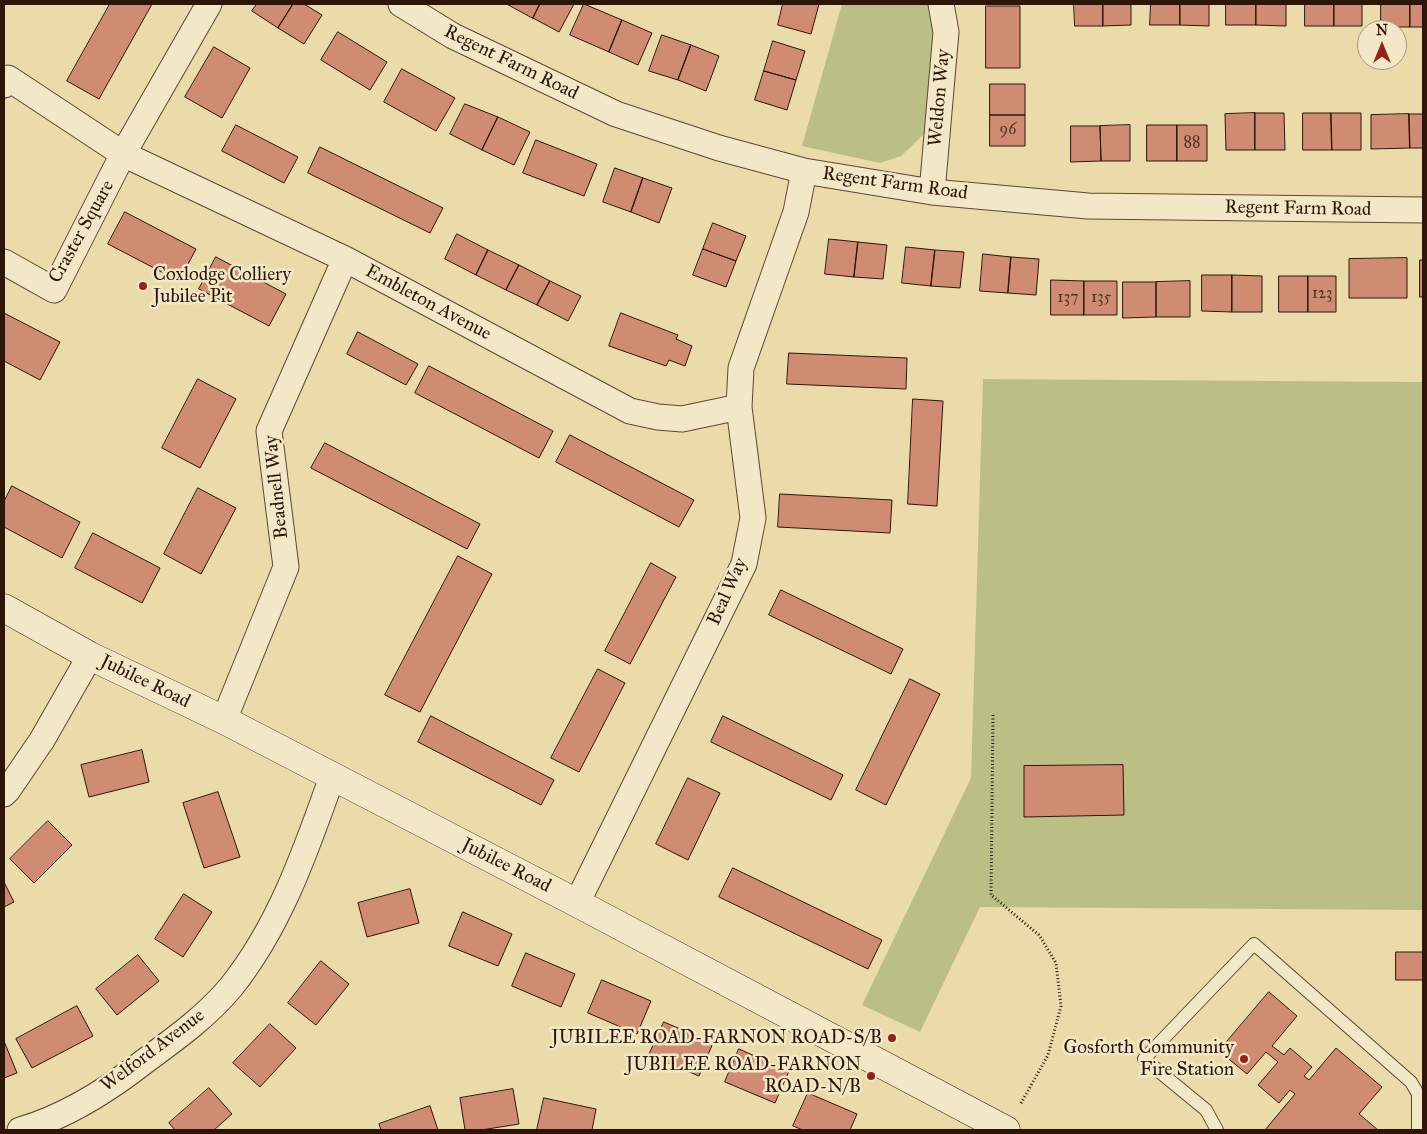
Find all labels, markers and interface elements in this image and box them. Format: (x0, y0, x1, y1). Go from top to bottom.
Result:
north arrow (1357, 20, 1407, 70)
street label: Regent Farm Road (440, 21, 582, 105)
text: N (1376, 22, 1388, 39)
street label: Weldon Way (924, 48, 956, 148)
house number: 96 (1000, 120, 1016, 140)
house number: 88 (1183, 133, 1201, 153)
street label: Regent Farm Road (821, 163, 969, 205)
street label: Craster Square (44, 177, 120, 287)
street label: Regent Farm Road (1225, 196, 1371, 222)
street label: Embleton Avenue (361, 260, 495, 346)
place label: Coxlodge Colliery Jubilee Pit (153, 264, 291, 308)
marker: Coxlodge Colliery Jubilee Pit (137, 280, 149, 292)
house number: 123 (1312, 284, 1332, 304)
house number: 137 (1057, 288, 1079, 308)
house number: 135 (1091, 288, 1111, 308)
street label: Beadnell Way (260, 434, 294, 540)
street label: Beal Way (703, 555, 753, 629)
street label: Jubilee Road (96, 650, 194, 714)
street label: Jubilee Road (457, 834, 555, 898)
street label: Welford Avenue (97, 1005, 209, 1097)
place label: JUBILEE ROAD-FARNON ROAD-S/B (551, 1027, 882, 1049)
marker: JUBILEE ROAD-FARNON ROAD-S/B (886, 1032, 898, 1044)
place label: Gosforth Community Fire Station (1063, 1037, 1234, 1081)
marker: Gosforth Community Fire Station (1238, 1053, 1250, 1065)
place label: JUBILEE ROAD-FARNON ROAD-N/B (626, 1054, 861, 1098)
marker: JUBILEE ROAD-FARNON ROAD-N/B (865, 1070, 877, 1082)

